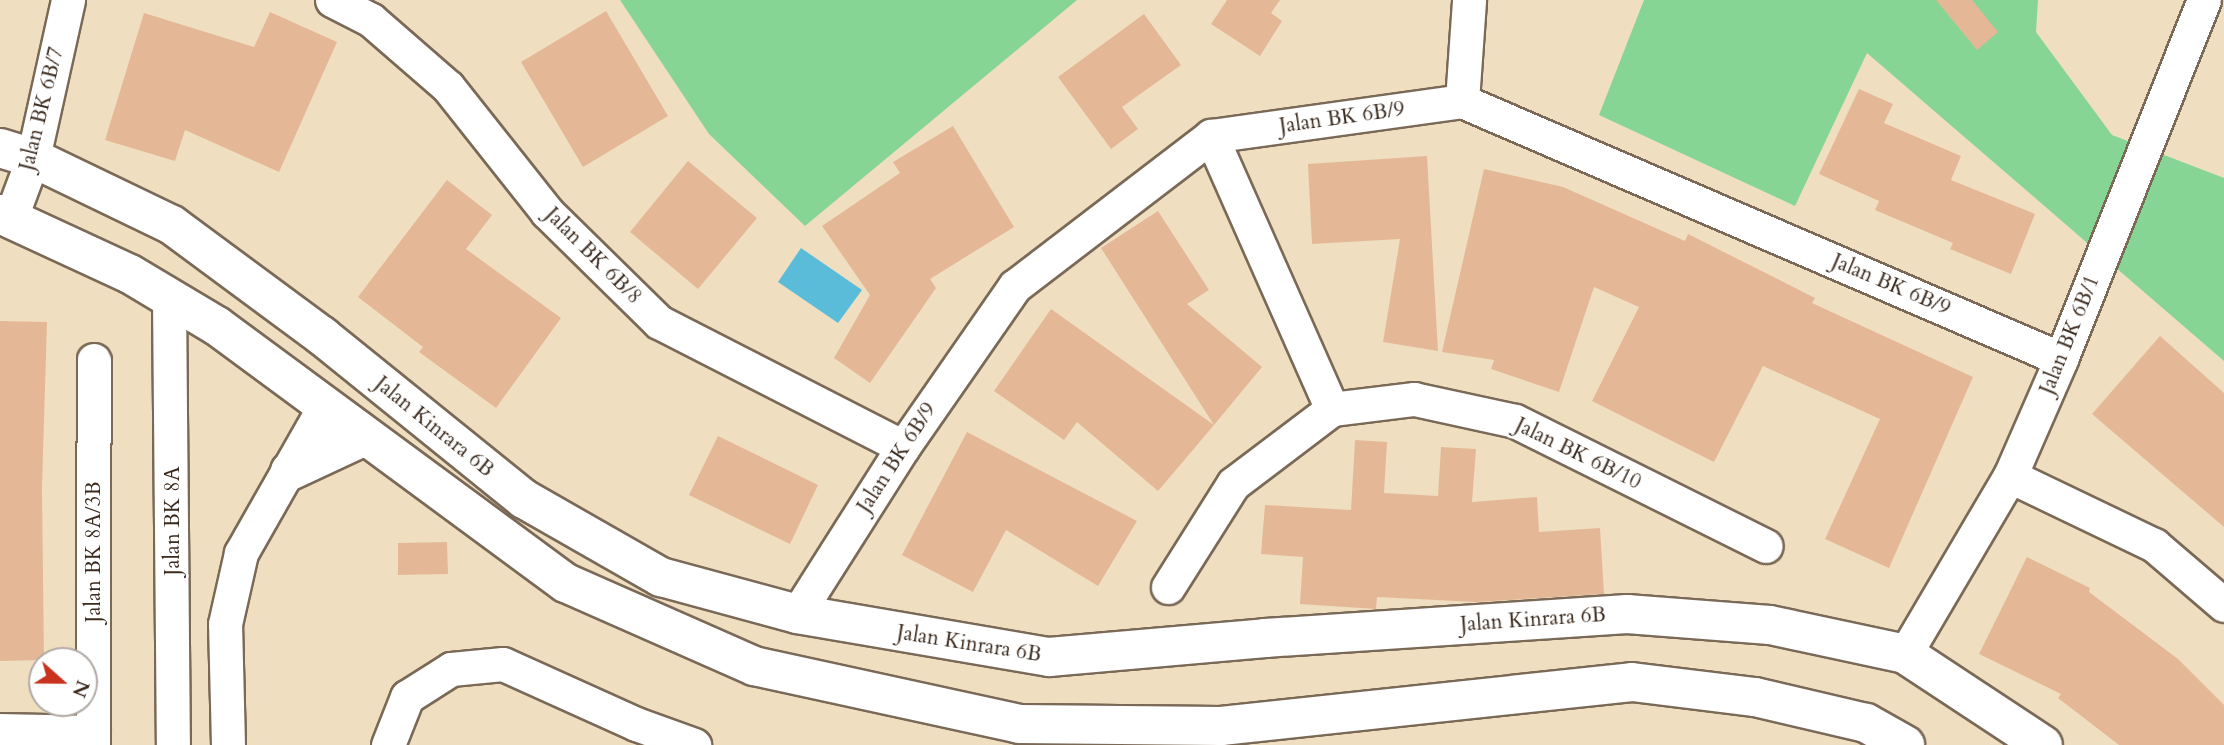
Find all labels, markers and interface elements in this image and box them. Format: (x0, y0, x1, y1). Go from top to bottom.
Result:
street label: Jalan BK 6B/7 (14, 45, 70, 173)
street label: Jalan BK 6B/9 (1278, 97, 1406, 139)
street label: Jalan BK 6B/8 (539, 202, 647, 310)
street label: Jalan BK 6B/9 (1828, 249, 1954, 321)
street label: Jalan BK 6B/1 (2035, 272, 2105, 398)
street label: Jalan Kinrara 6B (369, 371, 499, 483)
street label: Jalan BK 6B/9 (852, 398, 942, 518)
street label: Jalan BK 6B/10 (1511, 413, 1645, 495)
street label: Jalan BK 8A (160, 466, 186, 576)
street label: Jalan BK 8A/3B (81, 481, 107, 623)
street label: Jalan Kinrara 6B (1459, 602, 1607, 638)
street label: Jalan Kinrara 6B (895, 620, 1043, 668)
north arrow (28, 647, 98, 717)
text: N (66, 676, 96, 701)

